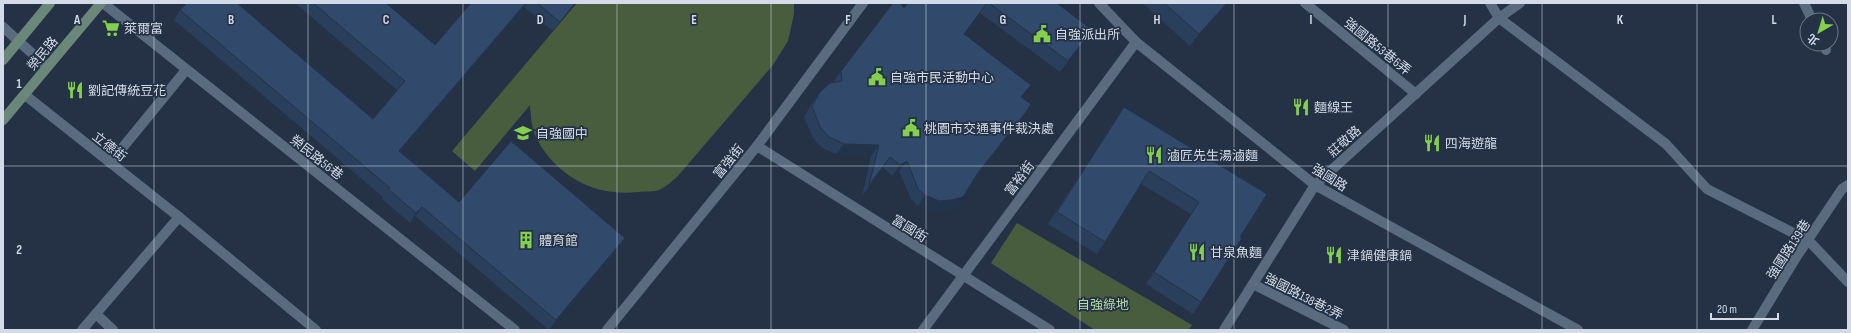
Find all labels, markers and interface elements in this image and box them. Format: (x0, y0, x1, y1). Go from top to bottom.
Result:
text: A (73, 12, 81, 28)
text: B (228, 12, 234, 28)
text: C (383, 12, 390, 28)
text: D (537, 12, 544, 28)
text: E (691, 12, 697, 28)
text: F (845, 12, 851, 28)
text: G (1000, 12, 1007, 28)
text: H (1154, 12, 1161, 28)
text: I (1310, 12, 1313, 28)
text: J (1463, 12, 1467, 28)
text: K (1617, 12, 1624, 28)
text: L (1771, 12, 1777, 28)
north arrow (1799, 12, 1839, 52)
street label: 強國路53巷6弄 (1341, 15, 1414, 79)
supermarket icon: 萊爾富 (101, 18, 121, 38)
place label: 萊爾富 (124, 21, 163, 37)
public building icon: 自強派出所 (1032, 24, 1052, 44)
place label: 自強派出所 (1055, 27, 1120, 43)
text: 北 (1805, 31, 1821, 48)
street label: 榮民路 (24, 34, 61, 74)
public building icon: 自強市民活動中心 (867, 67, 887, 87)
place label: 自強市民活動中心 (890, 70, 994, 86)
text: 1 (16, 76, 22, 92)
restaurant icon: 劉記傳統豆花 (65, 80, 85, 100)
place label: 劉記傳統豆花 (88, 83, 166, 99)
restaurant icon: 麵線王 (1291, 97, 1311, 117)
place label: 麵線王 (1314, 100, 1353, 116)
public building icon: 桃園市交通事件裁決處 (901, 118, 921, 138)
place label: 桃園市交通事件裁決處 (924, 121, 1054, 137)
school or university icon: 自強國中 (513, 123, 533, 143)
street label: 莊敬路 (1325, 123, 1365, 161)
place label: 自強國中 (536, 126, 588, 142)
street label: 立德街 (89, 128, 130, 165)
street label: 榮民路56巷 (287, 132, 346, 183)
restaurant icon: 四海遊龍 (1422, 133, 1442, 153)
place label: 四海遊龍 (1445, 136, 1497, 152)
street label: 富強街 (710, 141, 747, 182)
restaurant icon: 滷匠先生湯滷麵 (1144, 145, 1164, 165)
place label: 滷匠先生湯滷麵 (1167, 148, 1258, 164)
street label: 富裕街 (1002, 158, 1038, 199)
street label: 強國路 (1309, 161, 1350, 195)
street label: 富國街 (889, 212, 930, 246)
street label: 強國路139巷 (1764, 217, 1814, 282)
building icon: 體育館 (516, 230, 536, 250)
place label: 體育館 (539, 233, 578, 249)
text: 2 (16, 242, 22, 258)
restaurant icon: 甘泉魚麵 (1187, 242, 1207, 262)
place label: 甘泉魚麵 (1210, 245, 1262, 261)
restaurant icon: 津鍋健康鍋 (1324, 245, 1344, 265)
place label: 津鍋健康鍋 (1347, 248, 1412, 264)
street label: 強國路138巷2弄 (1262, 270, 1346, 324)
scale bar (1711, 295, 1778, 321)
park label: 自強綠地 (1077, 297, 1129, 313)
text: 20 m (1717, 302, 1737, 317)

